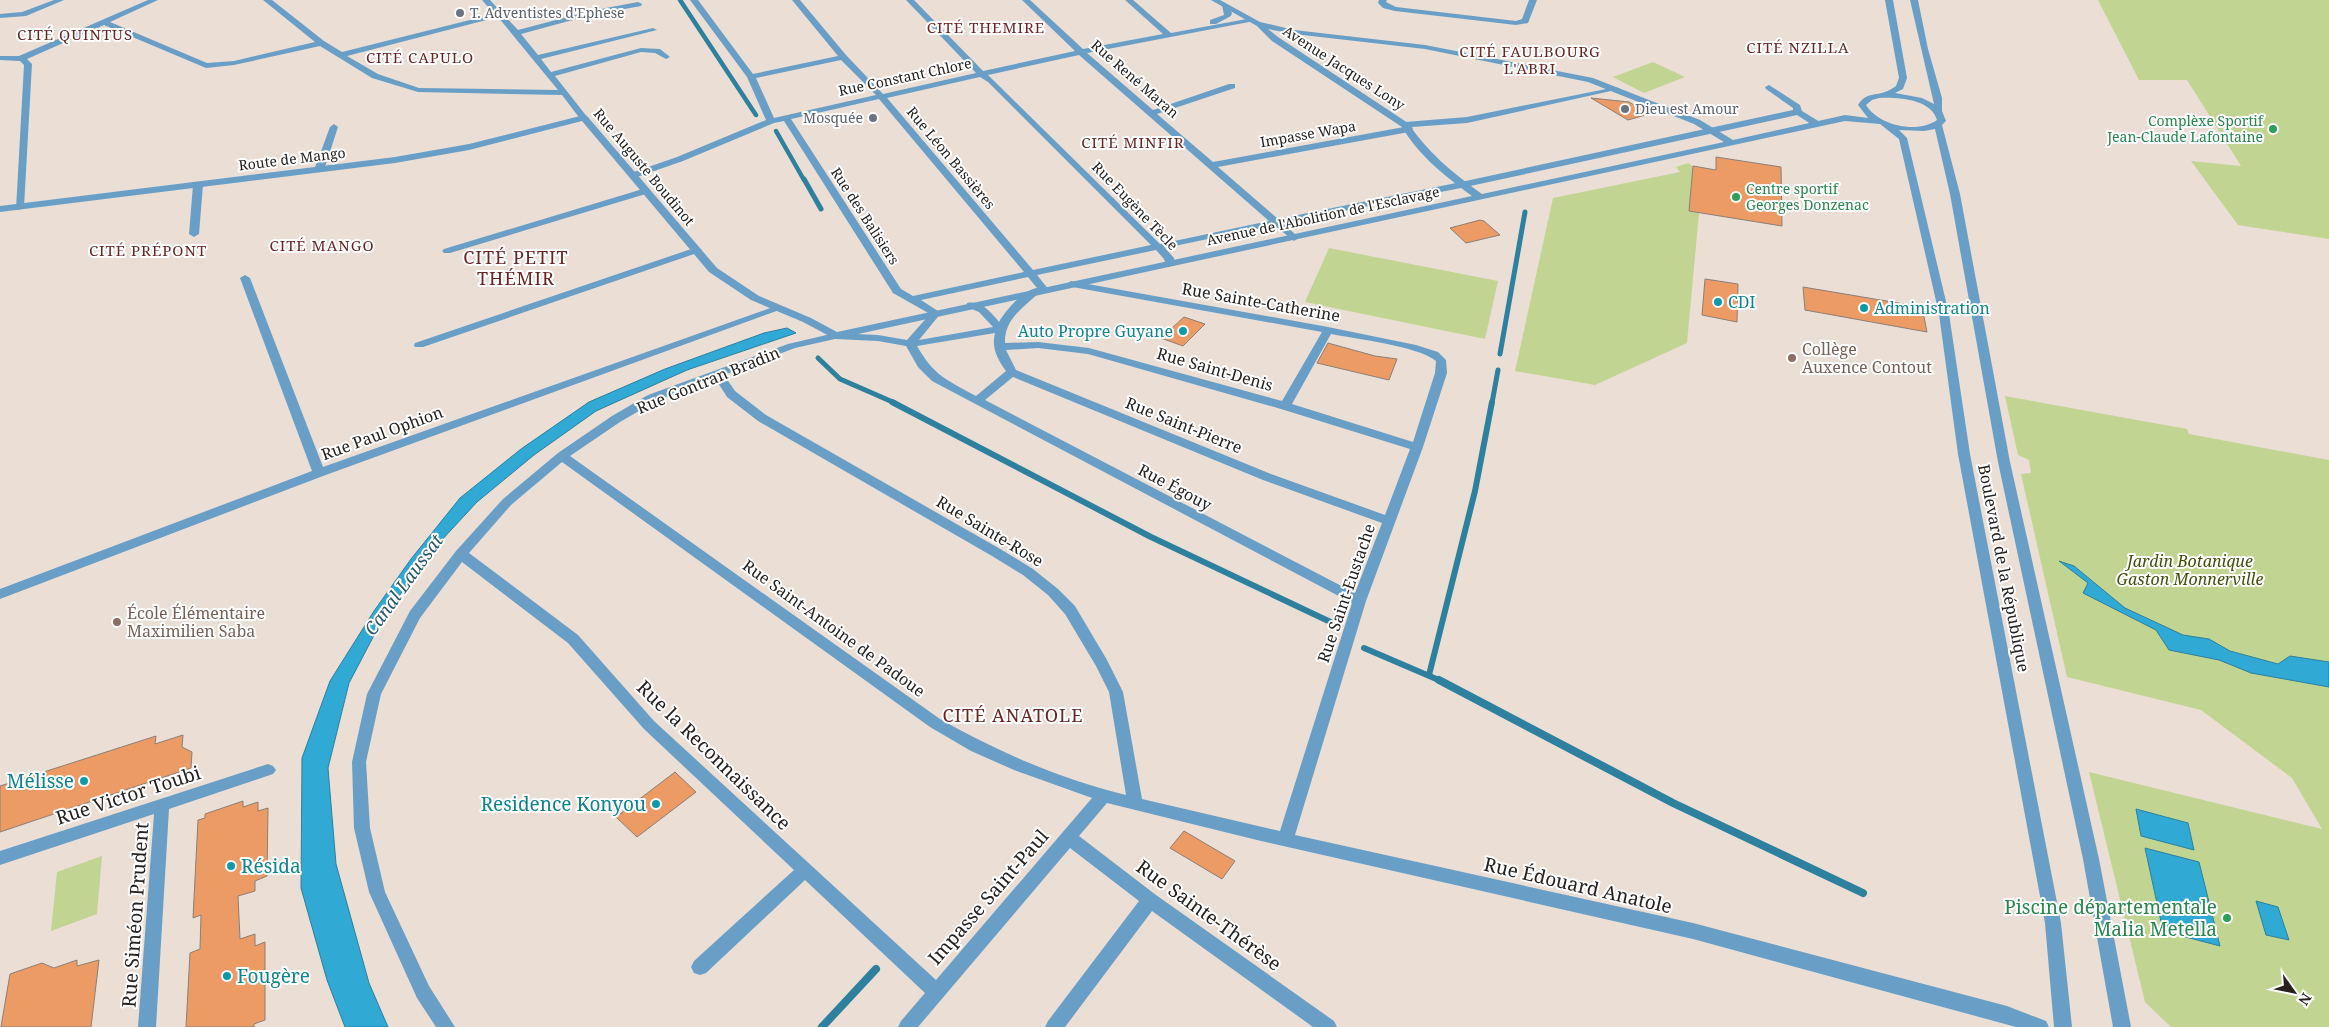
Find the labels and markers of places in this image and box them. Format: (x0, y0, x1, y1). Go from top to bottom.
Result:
place label: T. Adventistes d'Ephese (470, 3, 625, 22)
marker: T. Adventistes d'Ephese (454, 7, 466, 19)
place label: Dieu est Amour (1635, 99, 1739, 118)
marker: Dieu est Amour (1619, 103, 1631, 115)
place label: Mosquée (803, 108, 863, 127)
place label: Complèxe Sportif Jean-Claude Lafontaine (2106, 111, 2265, 146)
marker: Mosquée (867, 112, 879, 124)
marker: Complèxe Sportif Jean-Claude Lafontaine (2267, 123, 2279, 135)
place label: Centre sportif Georges Donzenac (1746, 179, 1869, 214)
marker: Centre sportif Georges Donzenac (1730, 191, 1742, 203)
place label: CDI (1728, 291, 1755, 313)
marker: CDI (1712, 296, 1724, 308)
place label: Administration (1874, 297, 1990, 319)
marker: Administration (1858, 302, 1870, 314)
place label: Auto Propre Guyane (1018, 320, 1173, 342)
marker: Auto Propre Guyane (1177, 325, 1189, 337)
place label: Collège Auxence Contout (1802, 338, 1932, 378)
marker: Collège Auxence Contout (1786, 352, 1798, 364)
place label: École Élémentaire Maximilien Saba (127, 602, 265, 642)
marker: École Élémentaire Maximilien Saba (111, 616, 123, 628)
place label: Mélisse (7, 768, 74, 794)
marker: Mélisse (78, 775, 90, 787)
place label: Residence Konyou (481, 791, 646, 817)
marker: Residence Konyou (650, 798, 662, 810)
place label: Résida (241, 853, 301, 879)
marker: Résida (225, 860, 237, 872)
place label: Piscine départementale Malia Metella (2004, 894, 2217, 942)
marker: Piscine départementale Malia Metella (2221, 912, 2233, 924)
place label: Fougère (237, 963, 310, 989)
marker: Fougère (221, 970, 233, 982)

